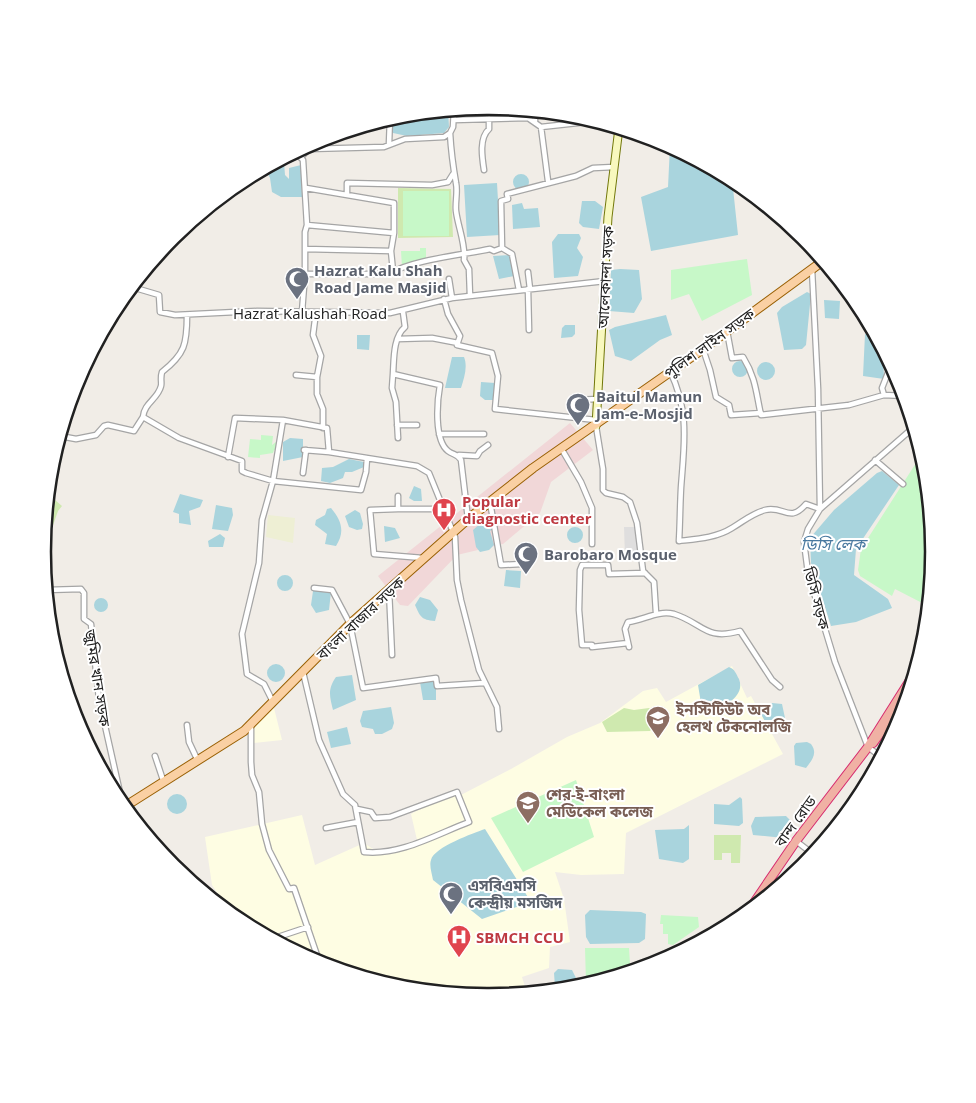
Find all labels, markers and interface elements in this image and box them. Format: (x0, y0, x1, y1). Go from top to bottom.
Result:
street label: আলেকান্দা সড়ক (592, 224, 618, 330)
place label: Hazrat Kalu Shah Road Jame Masjid (314, 260, 446, 297)
mosque icon: Hazrat Kalu Shah Road Jame Masjid (284, 266, 310, 300)
street label: Hazrat Kalushah Road (233, 303, 387, 323)
street label: পুলিশ লাইন সড়ক (659, 303, 759, 383)
place label: Baitul Mamun Jam-e-Mosjid (594, 386, 702, 423)
mosque icon: Baitul Mamun Jam-e-Mosjid (565, 392, 591, 426)
place label: Popular diagnostic center (462, 491, 592, 528)
hospital icon: Popular diagnostic center (431, 497, 457, 531)
water label: ডিসি লেক (801, 533, 868, 555)
mosque icon: Barobaro Mosque (513, 541, 539, 575)
place label: Barobaro Mosque (544, 544, 677, 564)
street label: ডিসি সড়ক (799, 564, 835, 632)
street label: বাংলা বাজার সড়ক (311, 571, 409, 665)
street label: জুমির খান সড়ক (80, 627, 116, 729)
place label: ইনস্টিটিউট অব হেলথ টেকনোলজি (675, 699, 792, 736)
school or university icon: ইনস্টিটিউট অব হেলথ টেকনোলজি (645, 705, 671, 739)
place label: শের-ই-বাংলা মেডিকেল কলেজ (546, 784, 653, 821)
school or university icon: শের-ই-বাংলা মেডিকেল কলেজ (515, 790, 541, 824)
street label: বান্দ রোড (769, 791, 821, 851)
place label: এসবিএমসি কেন্দ্রীয় মসজিদ (468, 875, 563, 912)
mosque icon: এসবিএমসি কেন্দ্রীয় মসজিদ (438, 881, 464, 915)
hospital icon: SBMCH CCU (446, 924, 472, 958)
place label: SBMCH CCU (476, 927, 564, 947)

